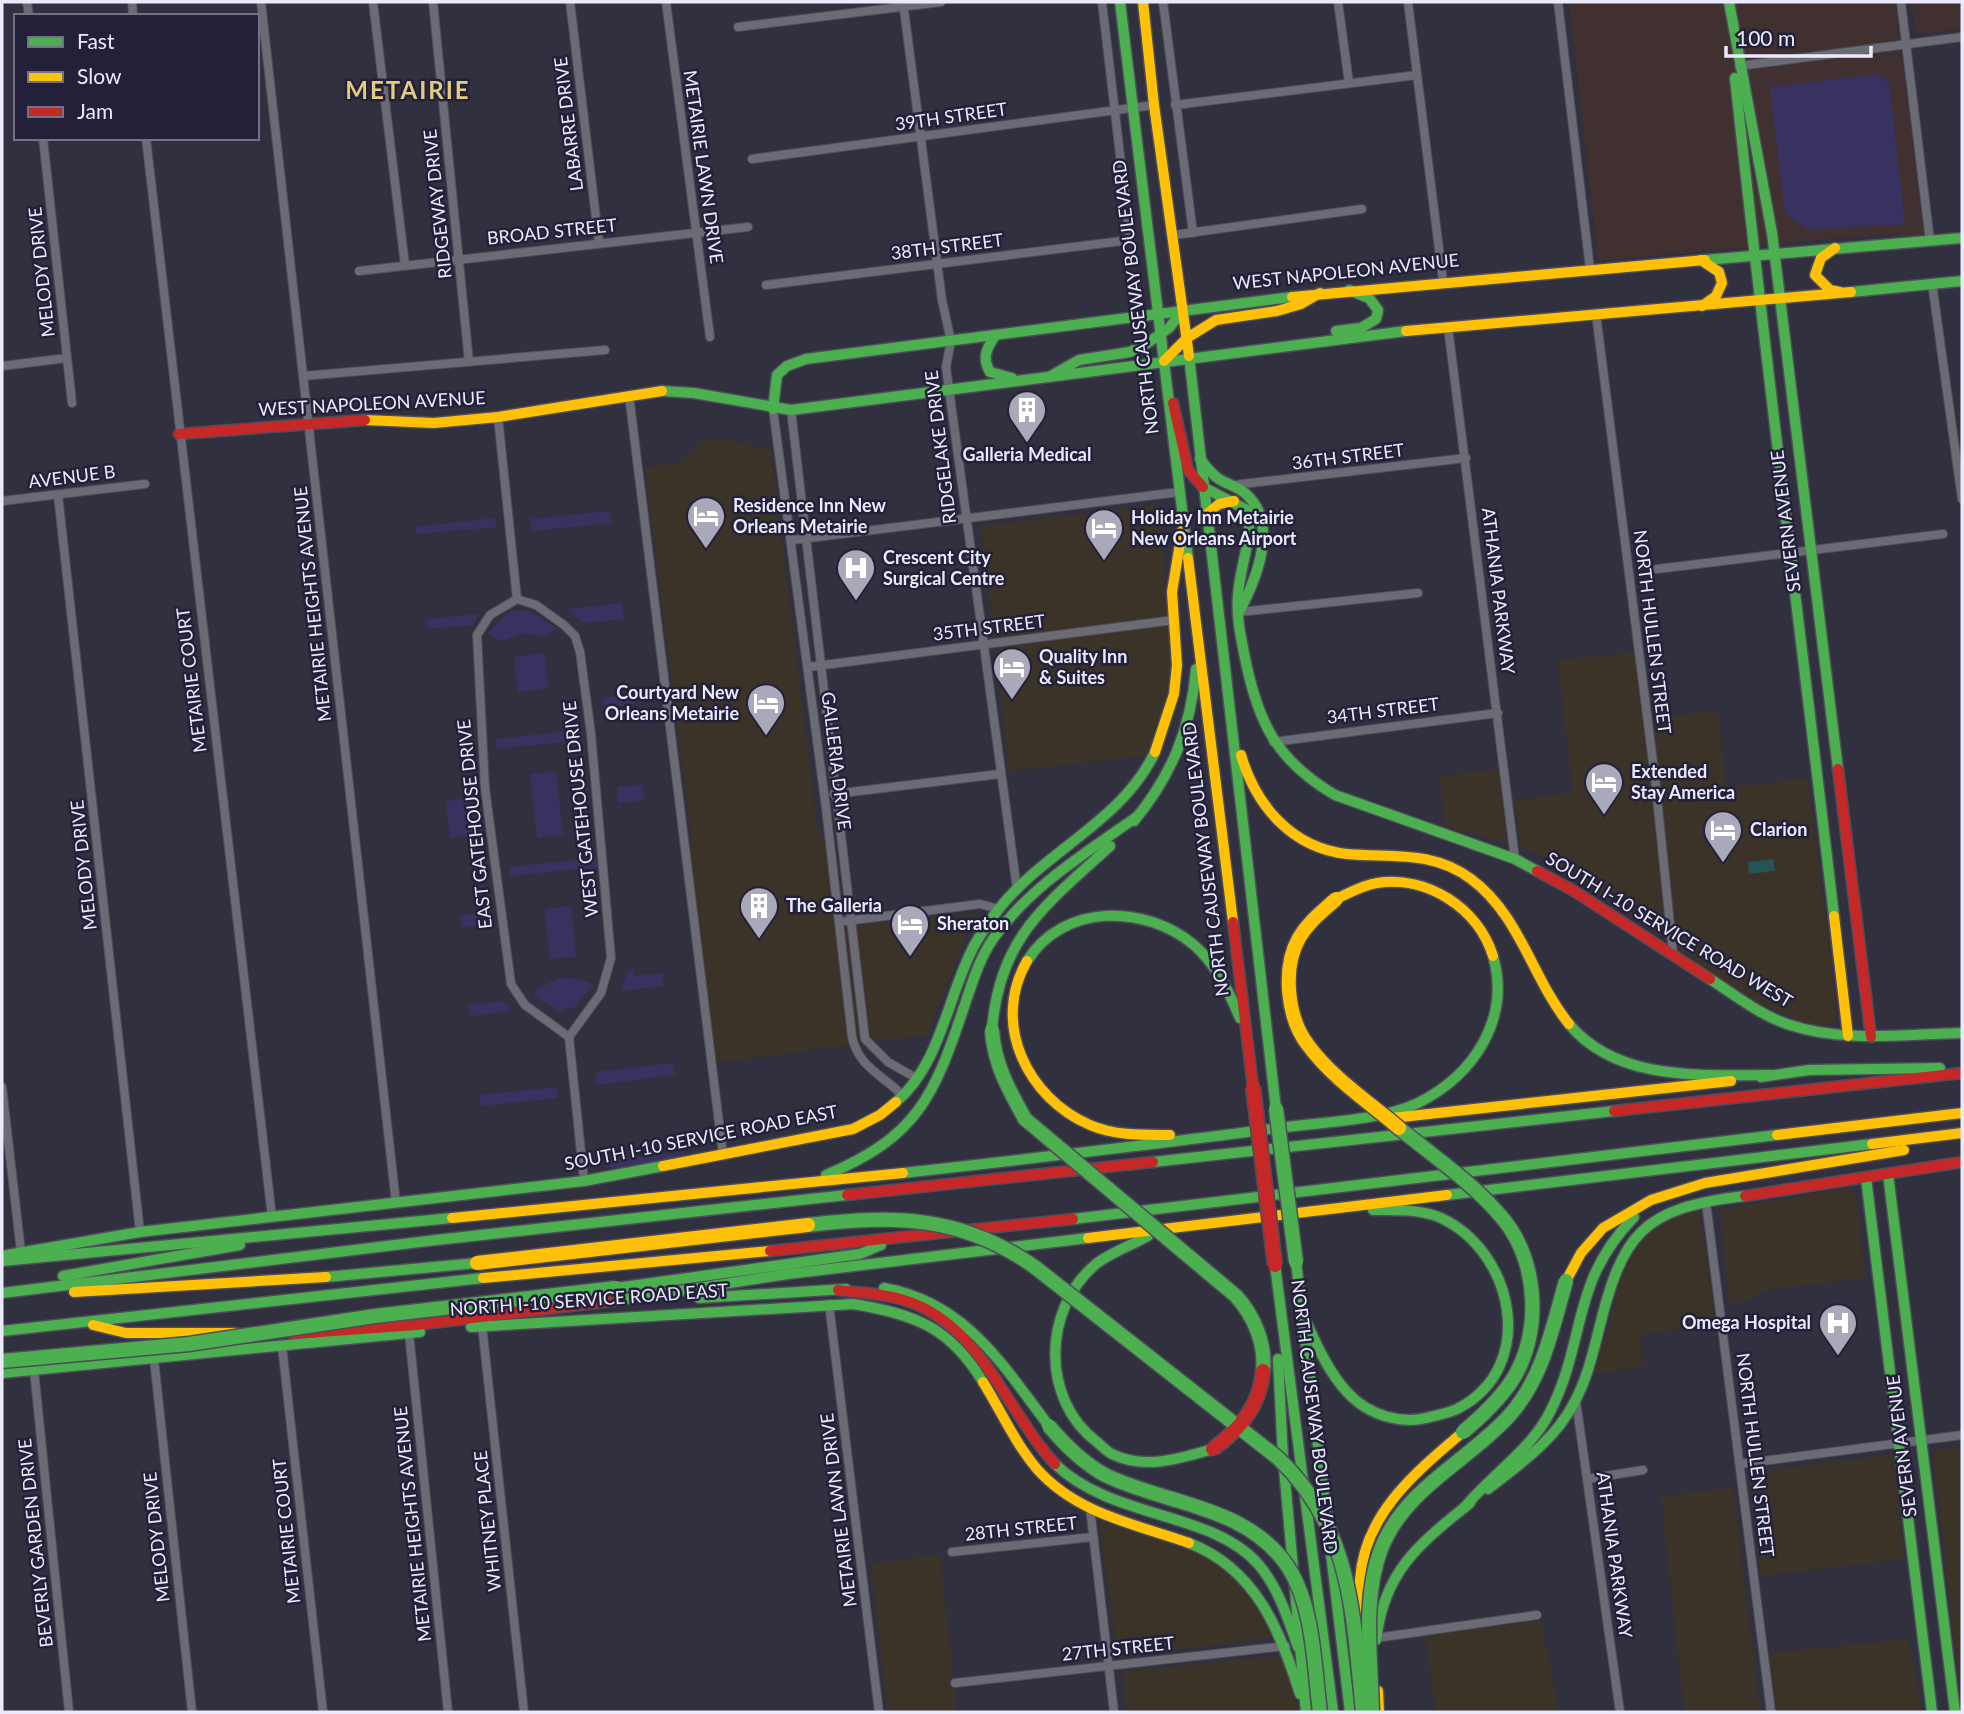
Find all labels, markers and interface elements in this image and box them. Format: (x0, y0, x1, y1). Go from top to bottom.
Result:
legend (14, 14, 259, 140)
scale bar (1726, 14, 1871, 58)
text: 100 m (1736, 25, 1795, 50)
text: Fast (77, 28, 115, 53)
street label: LABARRE DRIVE (549, 56, 587, 193)
text: Slow (77, 63, 122, 88)
street label: METAIRIE LAWN DRIVE (680, 69, 728, 265)
district label: METAIRIE (345, 75, 471, 104)
street label: 39TH STREET (893, 97, 1009, 135)
text: Jam (77, 98, 113, 123)
street label: RIDGEWAY DRIVE (418, 128, 456, 280)
street label: NORTH CAUSEWAY BOULEVARD (1107, 159, 1163, 436)
street label: MELODY DRIVE (23, 206, 59, 338)
street label: BROAD STREET (486, 213, 618, 249)
street label: 38TH STREET (889, 228, 1005, 264)
street label: WEST NAPOLEON AVENUE (1232, 248, 1460, 294)
street label: RIDGELAKE DRIVE (920, 369, 960, 525)
street label: WEST NAPOLEON AVENUE (258, 386, 486, 420)
building icon: Galleria Medical (1006, 389, 1048, 444)
street label: 36TH STREET (1290, 438, 1406, 474)
place label: Galleria Medical (963, 443, 1091, 465)
street label: SEVERN AVENUE (1765, 449, 1805, 593)
street label: AVENUE B (27, 460, 117, 492)
street label: METAIRIE HEIGHTS AVENUE (289, 485, 335, 723)
place label: Residence Inn New Orleans Metairie (733, 494, 887, 537)
hotel icon: Residence Inn New Orleans Metairie (685, 495, 727, 550)
place label: Holiday Inn Metairie New Orleans Airport (1131, 506, 1297, 549)
street label: ATHANIA PARKWAY (1478, 506, 1520, 676)
hotel icon: Holiday Inn Metairie New Orleans Airport (1083, 507, 1125, 562)
street label: NORTH HULLEN STREET (1630, 529, 1676, 735)
place label: Crescent City Surgical Centre (883, 546, 1005, 589)
hospital icon: Crescent City Surgical Centre (835, 547, 877, 602)
street label: METAIRIE COURT (171, 606, 211, 754)
street label: 35TH STREET (931, 609, 1047, 645)
place label: Quality Inn & Suites (1039, 645, 1127, 688)
hotel icon: Quality Inn & Suites (991, 646, 1033, 701)
place label: Courtyard New Orleans Metairie (605, 681, 740, 724)
hotel icon: Courtyard New Orleans Metairie (745, 682, 787, 737)
street label: GALLERIA DRIVE (818, 690, 856, 831)
street label: 34TH STREET (1325, 692, 1441, 728)
street label: WEST GATEHOUSE DRIVE (558, 700, 602, 918)
street label: EAST GATEHOUSE DRIVE (452, 718, 496, 930)
street label: NORTH CAUSEWAY BOULEVARD (1177, 721, 1233, 998)
place label: Extended Stay America (1631, 760, 1735, 803)
hotel icon: Extended Stay America (1583, 761, 1625, 816)
street label: MELODY DRIVE (65, 799, 101, 931)
hotel icon: Clarion (1702, 809, 1744, 864)
place label: Clarion (1750, 818, 1807, 840)
street label: SOUTH I-10 SERVICE ROAD WEST (1542, 847, 1797, 1012)
building icon: The Galleria (738, 885, 780, 940)
place label: The Galleria (786, 894, 882, 916)
hotel icon: Sheraton (889, 903, 931, 958)
place label: Sheraton (937, 912, 1009, 934)
street label: SOUTH I-10 SERVICE ROAD EAST (562, 1100, 840, 1174)
street label: NORTH I-10 SERVICE ROAD EAST (449, 1278, 729, 1320)
street label: NORTH CAUSEWAY BOULEVARD (1287, 1278, 1343, 1555)
hospital icon: Omega Hospital (1817, 1302, 1859, 1357)
place label: Omega Hospital (1682, 1311, 1811, 1333)
street label: NORTH HULLEN STREET (1733, 1352, 1779, 1558)
street label: SEVERN AVENUE (1881, 1374, 1921, 1518)
street label: METAIRIE HEIGHTS AVENUE (389, 1405, 435, 1643)
street label: METAIRIE LAWN DRIVE (815, 1412, 861, 1608)
street label: BEVERLY GARDEN DRIVE (13, 1437, 57, 1649)
street label: WHITNEY PLACE (469, 1450, 505, 1593)
street label: METAIRIE COURT (267, 1457, 305, 1605)
street label: ATHANIA PARKWAY (1592, 1470, 1638, 1640)
street label: MELODY DRIVE (138, 1471, 174, 1603)
street label: 28TH STREET (964, 1511, 1079, 1545)
street label: 27TH STREET (1061, 1631, 1176, 1665)

